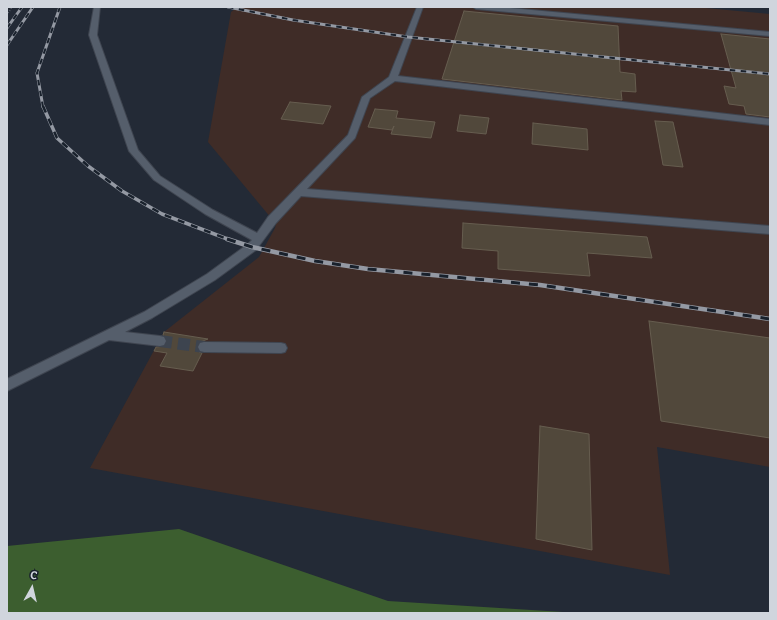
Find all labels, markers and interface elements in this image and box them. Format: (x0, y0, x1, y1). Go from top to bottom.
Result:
north arrow (12, 568, 52, 608)
text: С (29, 569, 38, 583)

